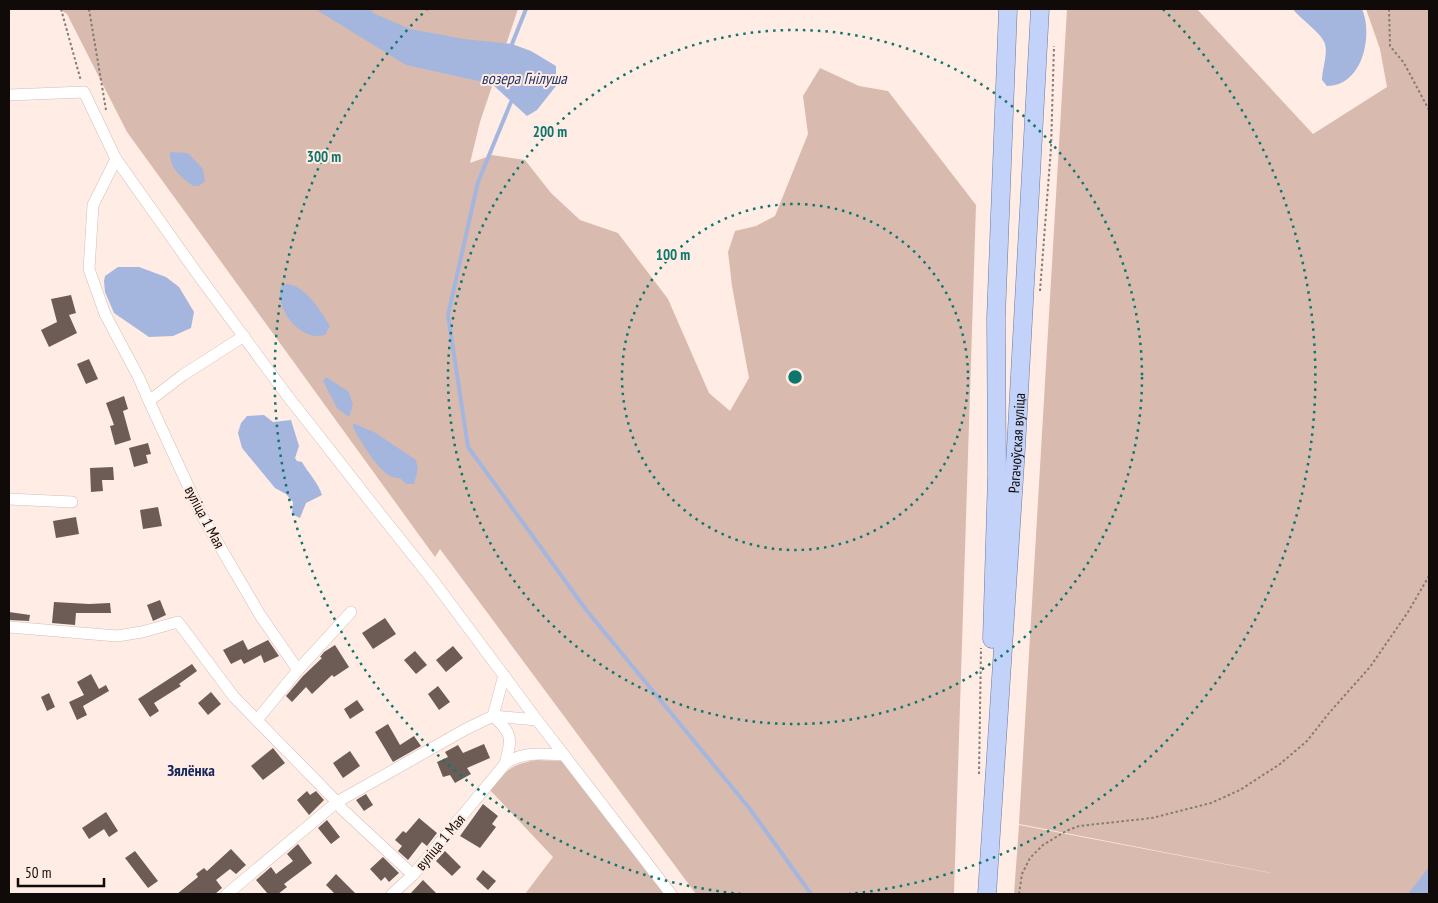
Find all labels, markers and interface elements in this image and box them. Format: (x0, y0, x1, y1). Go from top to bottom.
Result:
water label: возера Гнілуша (481, 68, 568, 88)
text: 200 m (533, 122, 567, 141)
text: 300 m (307, 147, 341, 166)
text: 100 m (656, 245, 690, 264)
centre of rings (786, 368, 804, 386)
street label: Рагачоўская вуліца (1004, 392, 1029, 494)
street label: вуліца 1 Мая (181, 483, 229, 552)
district label: Зялёнка (167, 760, 215, 780)
street label: вуліца 1 Мая (411, 810, 469, 874)
scale bar (18, 856, 104, 888)
text: 50 m (25, 863, 51, 882)

